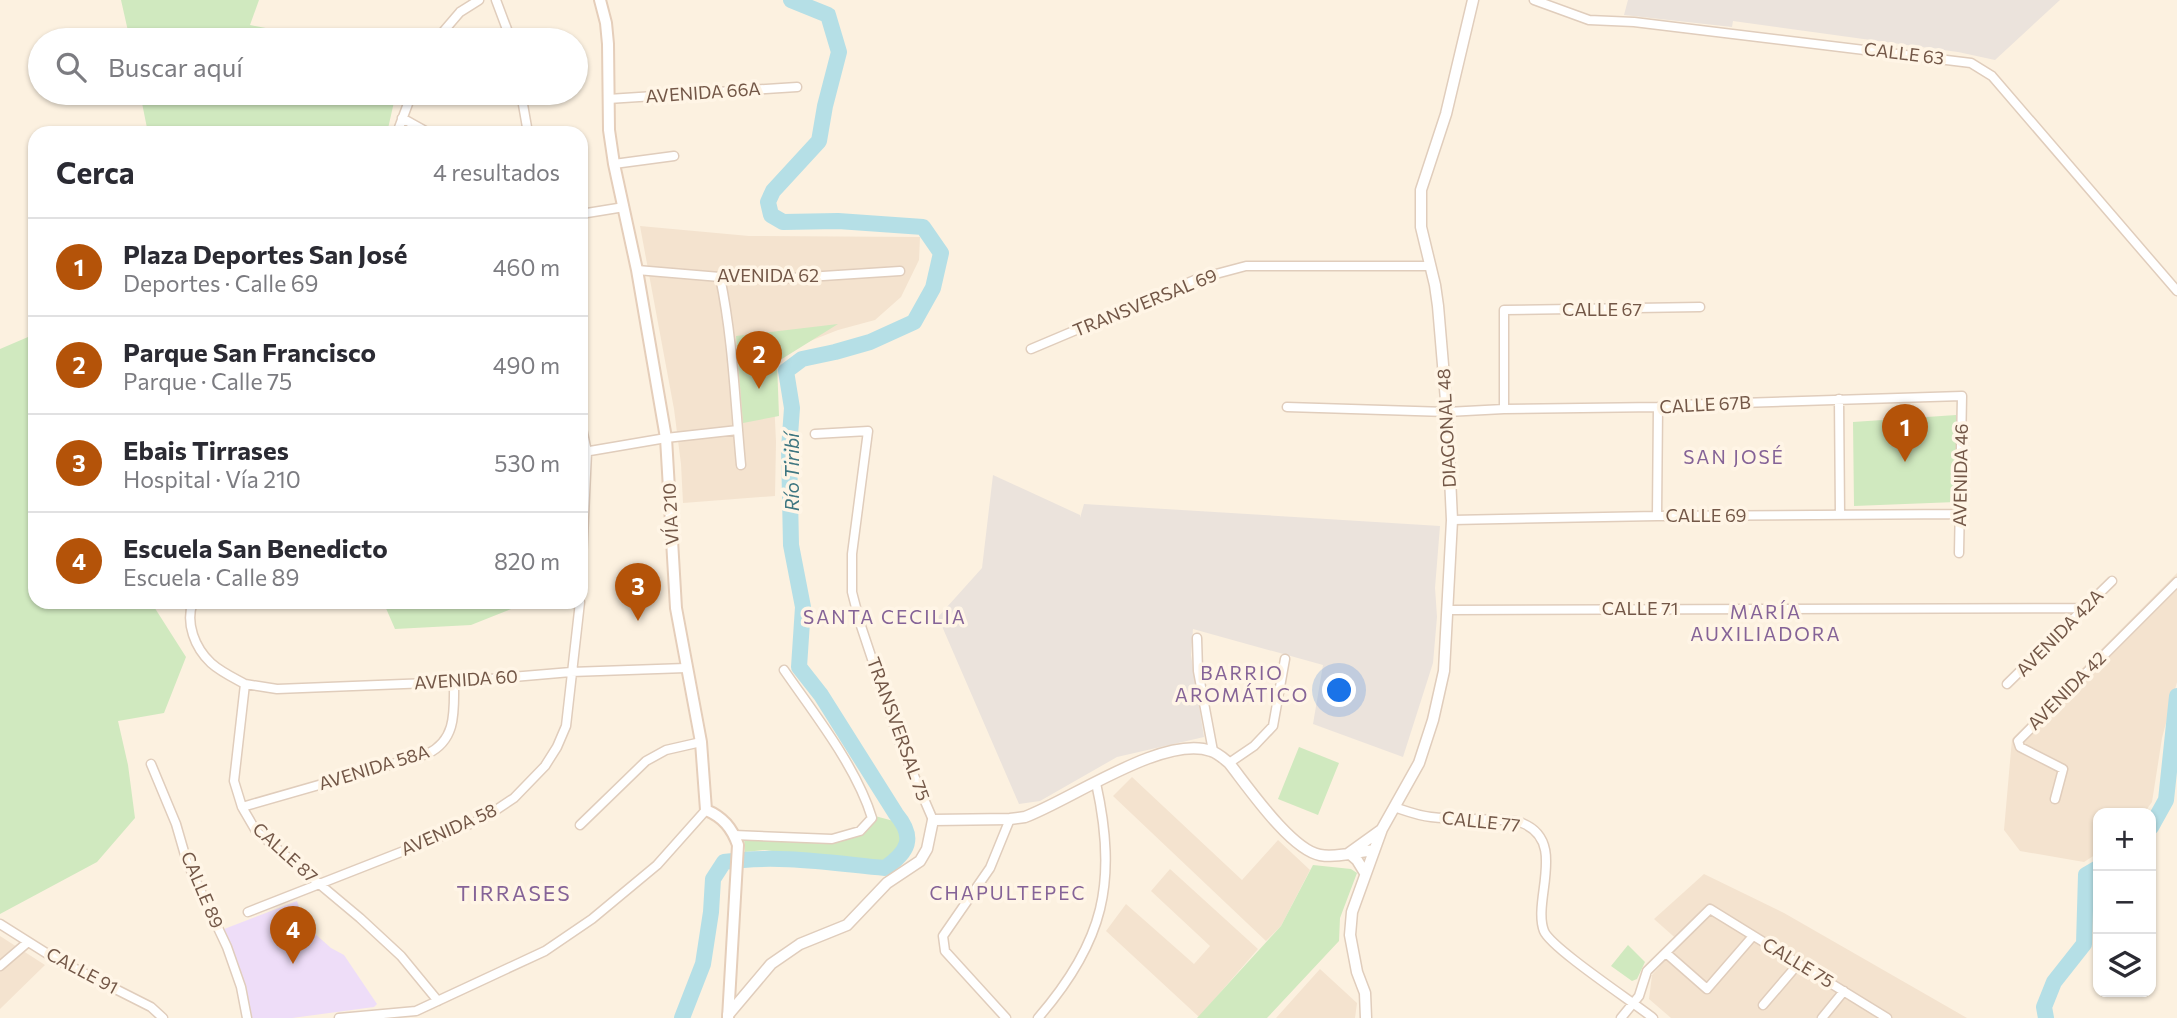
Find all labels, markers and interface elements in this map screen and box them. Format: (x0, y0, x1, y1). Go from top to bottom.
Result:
search box (28, 28, 588, 105)
street label: CALLE 63 (1863, 37, 1945, 69)
icon: search (52, 48, 90, 86)
text: Buscar aquí (108, 51, 243, 82)
street label: AVENIDA 66A (645, 77, 761, 107)
text: Cerca (56, 153, 135, 190)
text: 4 resultados (433, 158, 560, 186)
text: Plaza Deportes San José (123, 238, 408, 269)
text: 1 (74, 253, 84, 281)
text: 460 m (493, 253, 560, 281)
street label: TRANSVERSAL 69 (1069, 263, 1220, 341)
street label: AVENIDA 62 (717, 264, 819, 286)
text: Deportes · Calle 69 (123, 269, 318, 297)
street label: CALLE 67 (1562, 298, 1642, 320)
pin: 2 (736, 331, 782, 389)
text: Parque San Francisco (123, 336, 376, 367)
text: 2 (72, 351, 86, 379)
text: 490 m (493, 351, 560, 379)
text: Parque · Calle 75 (123, 367, 292, 395)
street label: DIAGONAL 48 (1432, 368, 1460, 488)
street label: CALLE 67B (1659, 391, 1751, 417)
pin: 1 (1882, 404, 1928, 462)
street label: AVENIDA 46 (1948, 423, 1972, 527)
water label: Río Tiribí (780, 430, 803, 511)
text: Ebais Tirrases (123, 434, 289, 465)
district label: SAN JOSÉ (1683, 445, 1785, 468)
text: 3 (72, 449, 86, 477)
text: 530 m (494, 449, 560, 477)
text: Hospital · Vía 210 (123, 465, 301, 493)
street label: VÍA 210 (657, 482, 683, 546)
street label: CALLE 69 (1665, 504, 1747, 526)
text: Escuela San Benedicto (123, 532, 388, 563)
text: 4 (72, 547, 86, 575)
text: 820 m (494, 547, 560, 575)
text: Escuela · Calle 89 (123, 563, 299, 591)
pin: 3 (615, 563, 661, 621)
street label: AVENIDA 42A (2011, 584, 2107, 680)
street label: CALLE 71 (1602, 597, 1678, 619)
district label: MARÍA AUXILIADORA (1690, 600, 1842, 645)
district label: SANTA CECILIA (803, 605, 967, 628)
street label: AVENIDA 42 (2023, 646, 2110, 734)
street label: TRANSVERSAL 75 (863, 654, 935, 804)
district label: BARRIO AROMÁTICO (1175, 661, 1309, 706)
street label: AVENIDA 60 (413, 664, 519, 694)
your location (1322, 673, 1356, 707)
street label: AVENIDA 58A (316, 740, 432, 794)
street label: AVENIDA 58 (397, 798, 500, 860)
street label: CALLE 77 (1441, 806, 1521, 836)
map controls (2093, 808, 2156, 997)
button: + (2093, 808, 2156, 871)
street label: CALLE 87 (249, 817, 323, 887)
street label: CALLE 89 (177, 848, 229, 931)
button: − (2093, 871, 2156, 934)
district label: TIRRASES (456, 880, 572, 905)
district label: CHAPULTEPEC (930, 881, 1086, 904)
pin: 4 (270, 906, 316, 964)
street label: CALLE 75 (1759, 932, 1838, 992)
button: layers (2093, 934, 2156, 997)
street label: CALLE 91 (43, 942, 122, 998)

